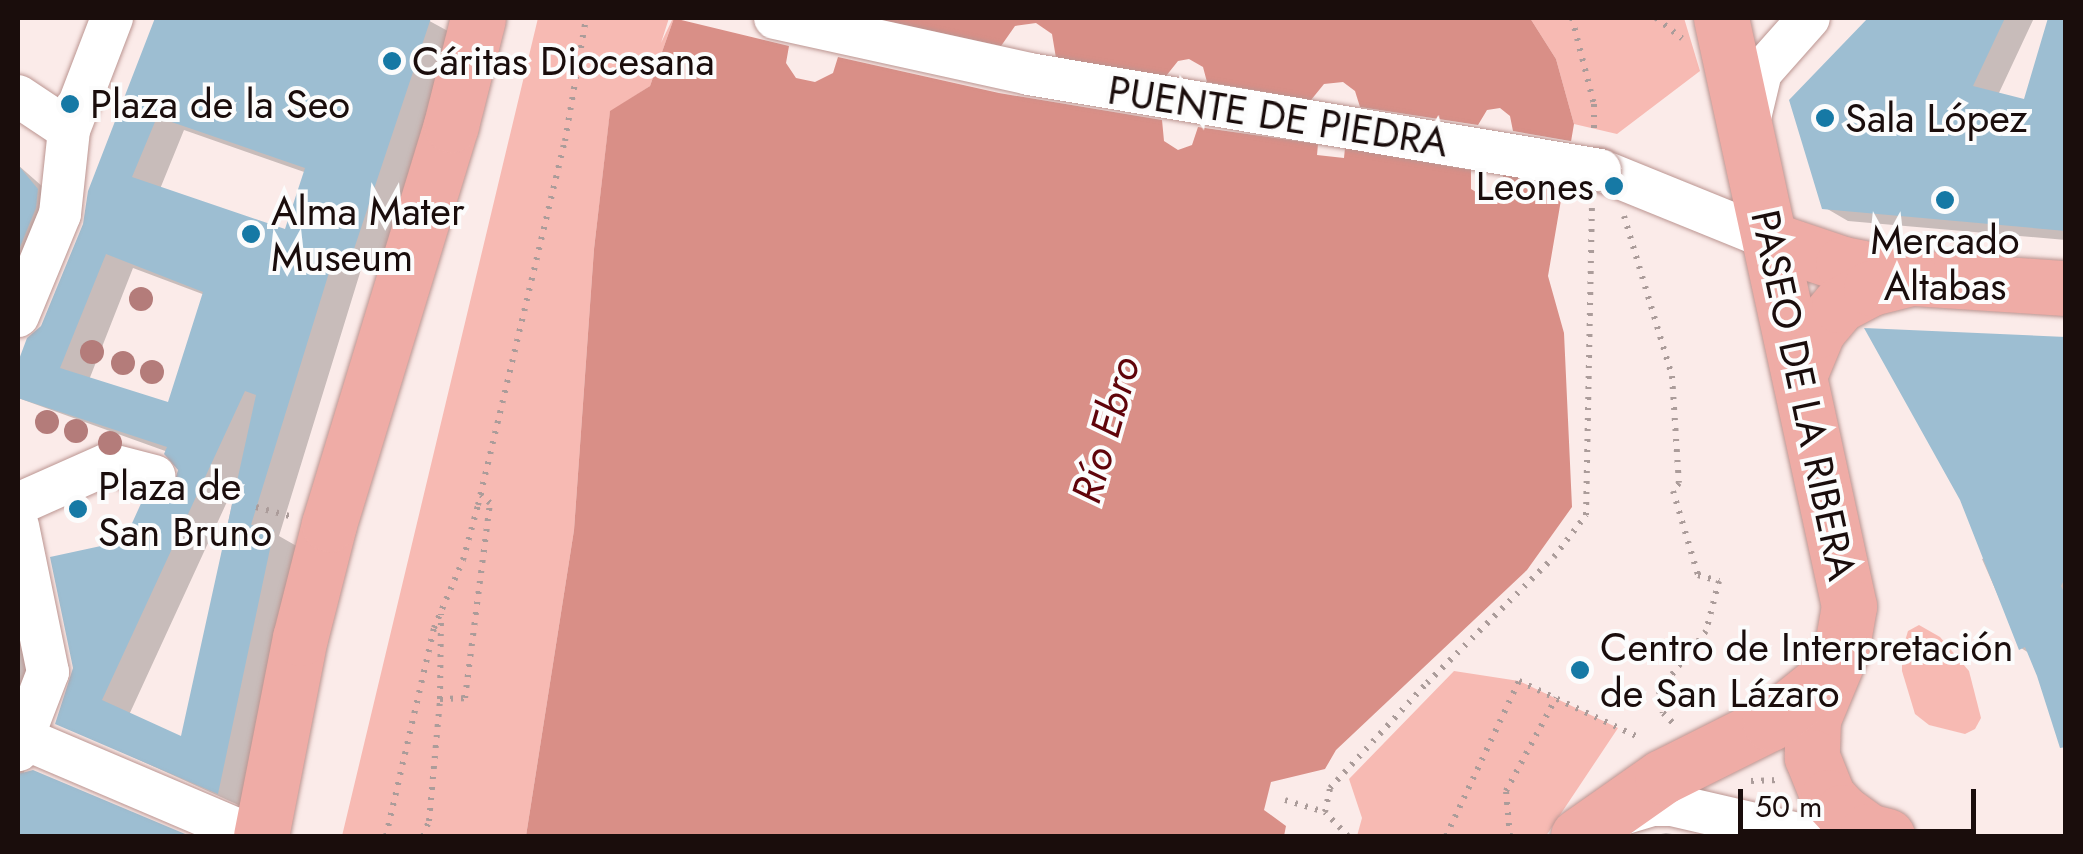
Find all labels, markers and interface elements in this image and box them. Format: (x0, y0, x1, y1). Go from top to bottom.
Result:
place label: Cáritas Diocesana (412, 37, 715, 85)
marker: Cáritas Diocesana (381, 50, 403, 72)
street label: PUENTE DE PIEDRA (1105, 65, 1451, 167)
place label: Plaza de la Seo (90, 80, 350, 128)
marker: Plaza de la Seo (59, 93, 81, 115)
place label: Sala López (1845, 94, 2028, 142)
marker: Sala López (1814, 107, 1836, 129)
place label: Leones (1476, 162, 1594, 210)
marker: Leones (1603, 175, 1625, 197)
place label: Alma Mater Museum (271, 187, 465, 281)
marker: Mercado Altabas (1934, 189, 1956, 211)
street label: PASEO DE LA RIBERA (1741, 206, 1867, 584)
place label: Mercado Altabas (1870, 216, 2020, 310)
marker: Alma Mater Museum (240, 223, 262, 245)
water label: Río Ebro (1061, 351, 1151, 509)
place label: Plaza de San Bruno (98, 462, 272, 556)
marker: Plaza de San Bruno (67, 498, 89, 520)
place label: Centro de Interpretación de San Lázaro (1600, 623, 2013, 717)
marker: Centro de Interpretación de San Lázaro (1569, 659, 1591, 681)
scale bar (1743, 769, 1980, 831)
text: 50 m (1755, 785, 1822, 828)

